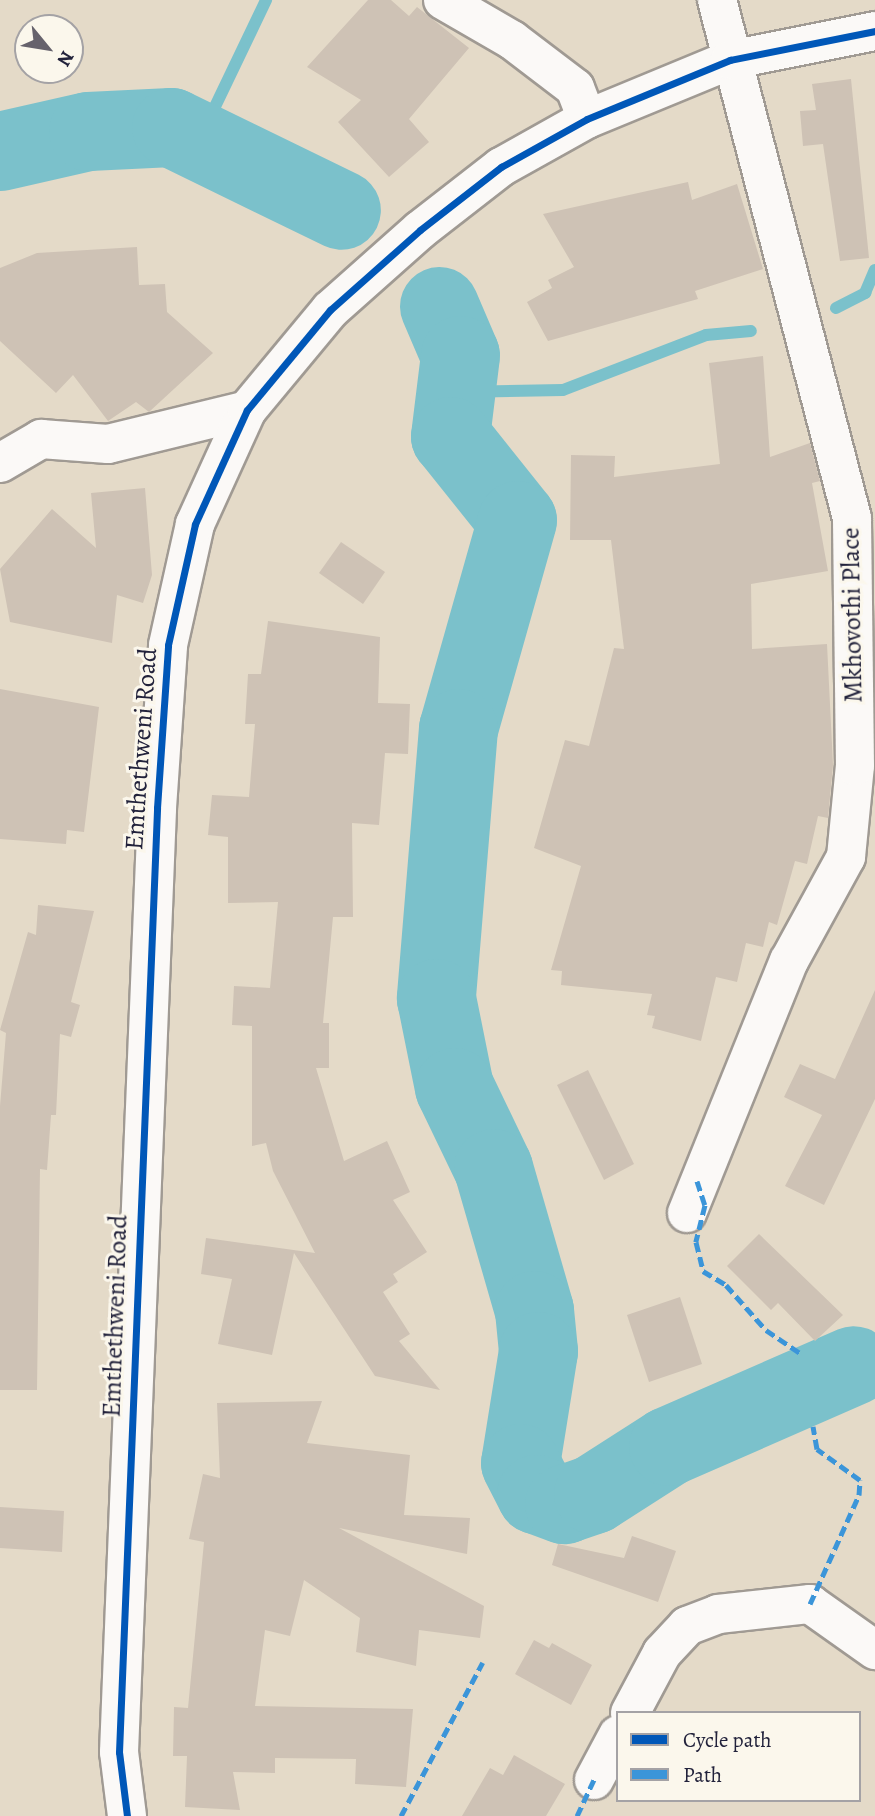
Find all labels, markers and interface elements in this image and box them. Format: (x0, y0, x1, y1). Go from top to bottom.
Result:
north arrow (14, 14, 84, 84)
text: N (51, 46, 80, 71)
street label: Mkhovothi Place (835, 527, 869, 703)
street label: Emthethweni Road (118, 647, 164, 851)
street label: Emthethweni Road (96, 1214, 134, 1418)
legend (616, 1711, 861, 1802)
text: Cycle path (683, 1726, 772, 1754)
text: Path (683, 1761, 722, 1789)

